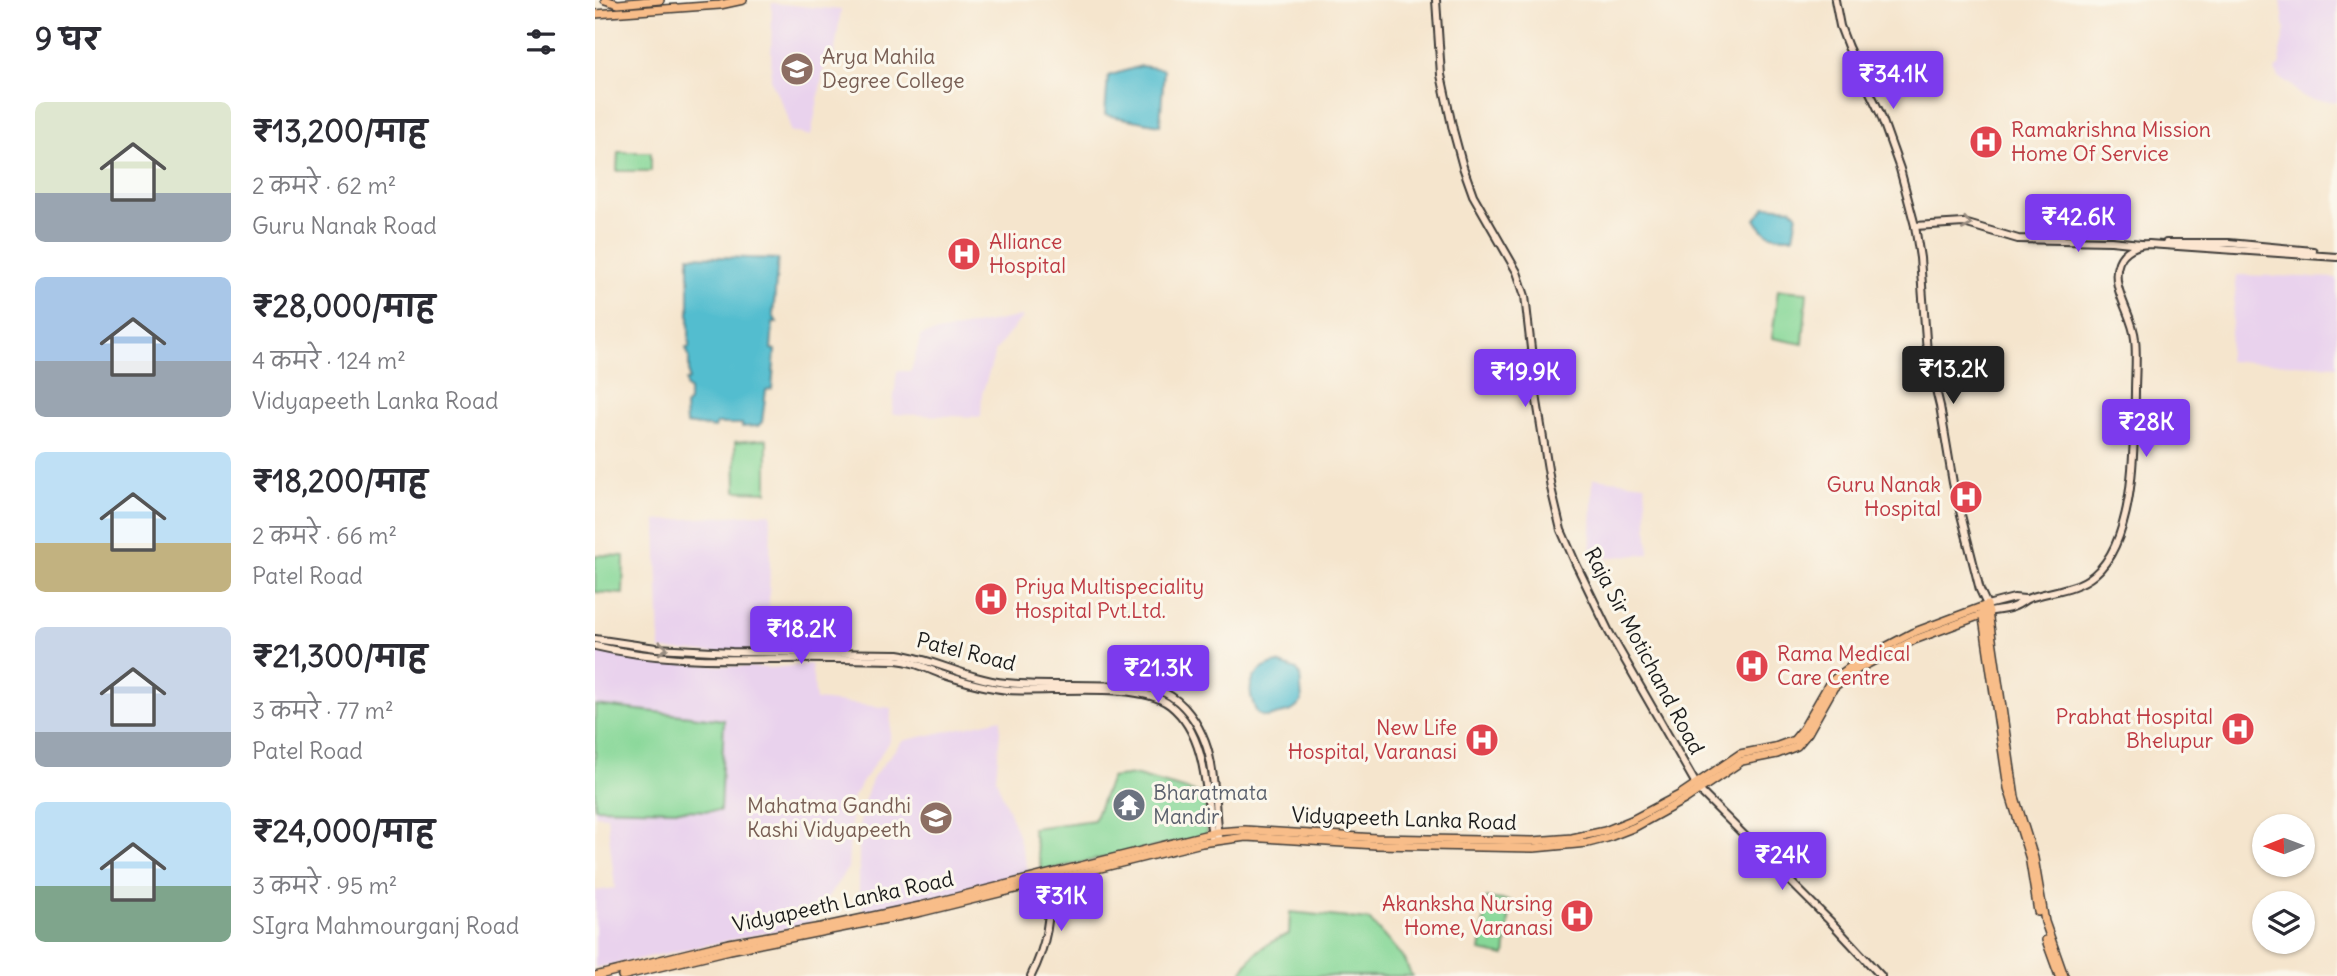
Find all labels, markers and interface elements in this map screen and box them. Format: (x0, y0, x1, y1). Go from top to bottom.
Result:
text: 9 घर (35, 20, 99, 58)
icon: filters (522, 23, 560, 61)
place label: Arya Mahila Degree College (822, 43, 965, 94)
school or university icon: Arya Mahila Degree College (778, 50, 816, 88)
pin: ₹34.1K (1836, 52, 1950, 111)
text: ₹34.1K (1858, 59, 1928, 88)
text: ₹13,200/माह (252, 112, 427, 150)
place label: Ramakrishna Mission Home Of Service (2011, 116, 2211, 167)
hospital icon: Ramakrishna Mission Home Of Service (1967, 123, 2005, 161)
icon: home (91, 130, 175, 214)
text: 2 कमरे · 62 m² (252, 171, 396, 200)
pin: ₹42.6K (2021, 194, 2135, 254)
text: ₹42.6K (2041, 202, 2115, 231)
text: Guru Nanak Road (252, 211, 437, 240)
one-way arrow (1961, 216, 1973, 231)
place label: Alliance Hospital (989, 228, 1066, 279)
hospital icon: Alliance Hospital (945, 235, 983, 273)
text: ₹28,000/माह (252, 287, 435, 325)
icon: home (91, 305, 175, 389)
text: 4 कमरे · 124 m² (252, 346, 406, 375)
pin: ₹13.2K (1896, 346, 2010, 406)
pin: ₹19.9K (1468, 350, 1582, 409)
text: ₹13.2K (1918, 354, 1988, 383)
text: ₹19.9K (1490, 357, 1560, 386)
text: Vidyapeeth Lanka Road (252, 386, 499, 415)
pin: ₹28K (2105, 400, 2187, 459)
text: ₹28K (2118, 407, 2174, 436)
text: ₹18,200/माह (252, 462, 427, 500)
place label: Guru Nanak Hospital (1827, 471, 1941, 522)
hospital icon: Guru Nanak Hospital (1947, 478, 1985, 516)
icon: home (91, 480, 175, 564)
text: 2 कमरे · 66 m² (252, 521, 397, 550)
street label: Raja Sir Motichand Road (1578, 543, 1711, 759)
text: Patel Road (252, 561, 363, 590)
place label: Priya Multispeciality Hospital Pvt.Ltd. (1015, 573, 1204, 624)
hospital icon: Priya Multispeciality Hospital Pvt.Ltd. (972, 580, 1010, 618)
pin: ₹18.2K (744, 606, 858, 666)
text: ₹18.2K (766, 614, 836, 643)
street label: Patel Road (914, 626, 1019, 677)
text: ₹21,300/माह (252, 637, 427, 675)
place label: Rama Medical Care Centre (1777, 640, 1910, 691)
one-way arrow (657, 641, 668, 656)
pin: ₹21.3K (1101, 646, 1215, 705)
hospital icon: Rama Medical Care Centre (1733, 647, 1771, 685)
text: ₹21.3K (1123, 653, 1193, 682)
icon: home (91, 655, 175, 739)
text: 3 कमरे · 77 m² (252, 696, 394, 725)
place label: Prabhat Hospital Bhelupur (2055, 703, 2213, 754)
hospital icon: Prabhat Hospital Bhelupur (2219, 710, 2257, 748)
place label: New Life Hospital, Varanasi (1288, 714, 1457, 765)
hospital icon: New Life Hospital, Varanasi (1463, 721, 1501, 759)
text: Patel Road (252, 736, 363, 765)
place label: Bharatmata Mandir (1153, 779, 1268, 830)
temple icon: Bharatmata Mandir (1110, 786, 1148, 824)
place label: Mahatma Gandhi Kashi Vidyapeeth (747, 792, 911, 843)
school or university icon: Mahatma Gandhi Kashi Vidyapeeth (917, 799, 955, 837)
street label: Vidyapeeth Lanka Road (1291, 801, 1517, 836)
text: ₹24,000/माह (252, 812, 435, 850)
north arrow (2252, 814, 2315, 877)
map controls (2252, 814, 2315, 954)
icon: home (91, 830, 175, 914)
pin: ₹24K (1741, 832, 1823, 892)
text: ₹24K (1754, 840, 1810, 869)
street label: Vidyapeeth Lanka Road (730, 865, 956, 938)
text: 3 कमरे · 95 m² (252, 871, 397, 900)
pin: ₹31K (1020, 874, 1102, 933)
text: ₹31K (1035, 881, 1087, 910)
place label: Akanksha Nursing Home, Varanasi (1382, 890, 1553, 941)
button: layers (2252, 891, 2315, 954)
hospital icon: Akanksha Nursing Home, Varanasi (1558, 897, 1596, 935)
text: SIgra Mahmourganj Road (252, 911, 519, 940)

